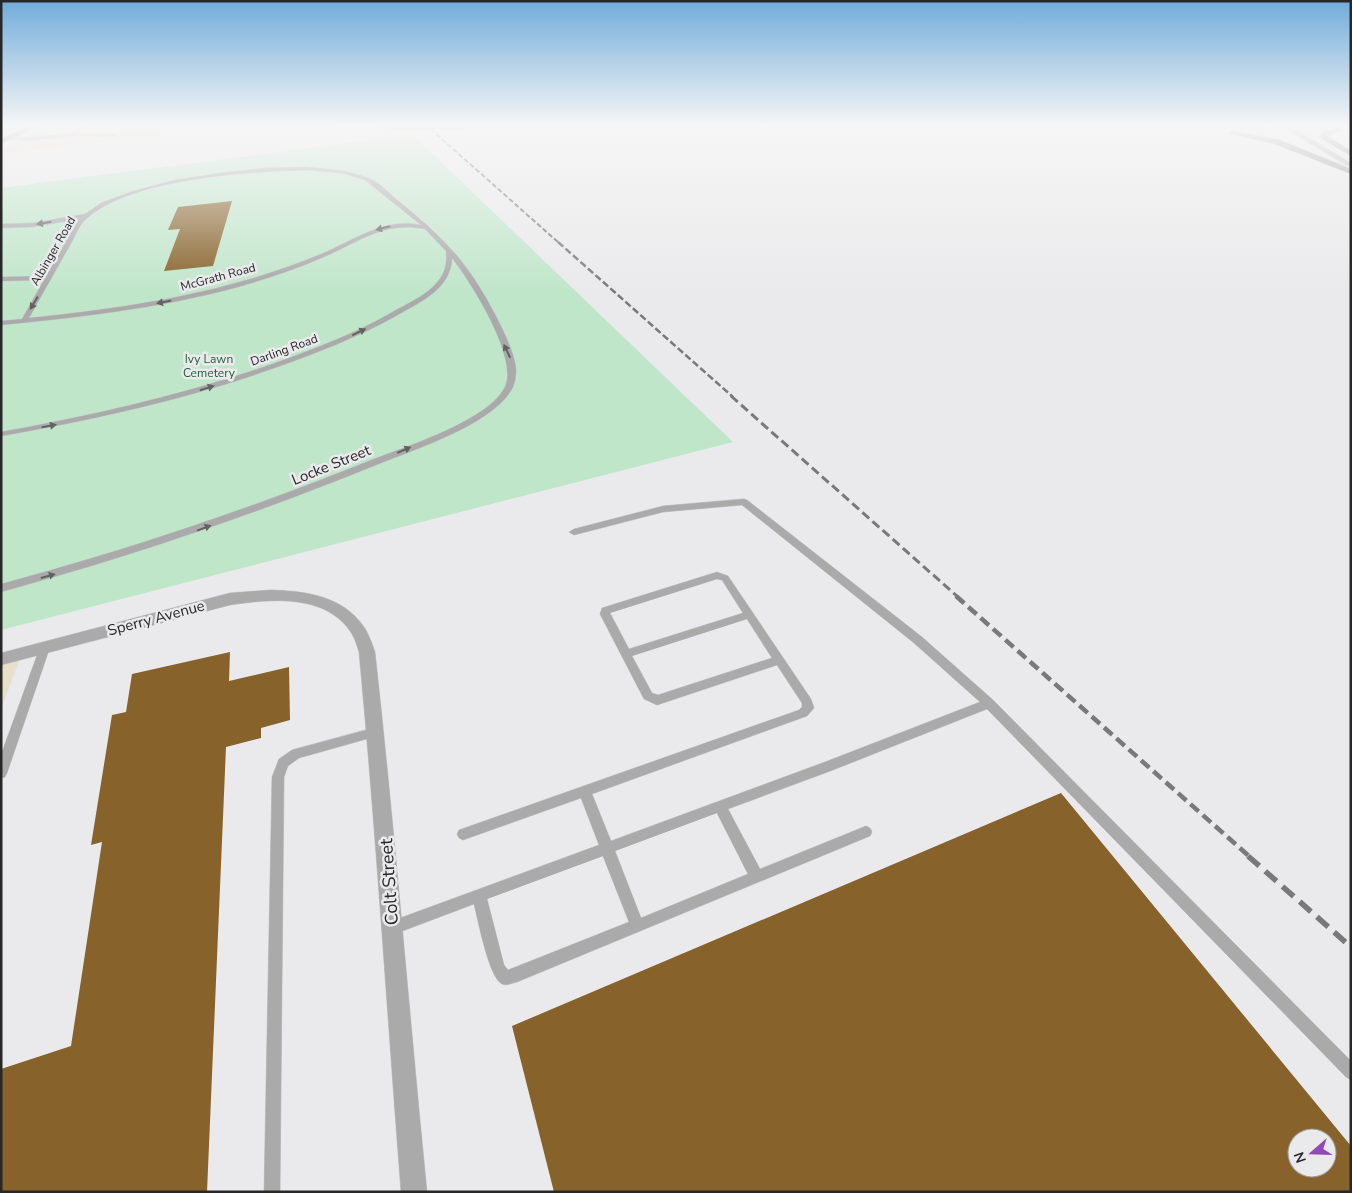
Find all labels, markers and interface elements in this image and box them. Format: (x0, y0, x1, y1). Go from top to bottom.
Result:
street label: Albinger Road (27, 213, 79, 289)
one-way arrow (35, 220, 51, 228)
one-way arrow (376, 224, 391, 232)
street label: McGrath Road (179, 259, 257, 295)
one-way arrow (30, 297, 39, 310)
one-way arrow (156, 298, 171, 306)
one-way arrow (352, 327, 367, 336)
street label: Darling Road (248, 330, 320, 370)
one-way arrow (503, 344, 511, 358)
park label: Ivy Lawn Cemetery (183, 351, 236, 381)
one-way arrow (200, 384, 215, 391)
one-way arrow (42, 421, 58, 429)
street label: Locke Street (289, 440, 374, 490)
one-way arrow (397, 446, 412, 454)
one-way arrow (196, 524, 211, 531)
one-way arrow (41, 571, 56, 579)
street label: Sperry Avenue (105, 595, 207, 641)
street label: Colt Street (374, 837, 404, 926)
north arrow (1287, 1128, 1337, 1178)
text: N (1290, 1149, 1311, 1165)

